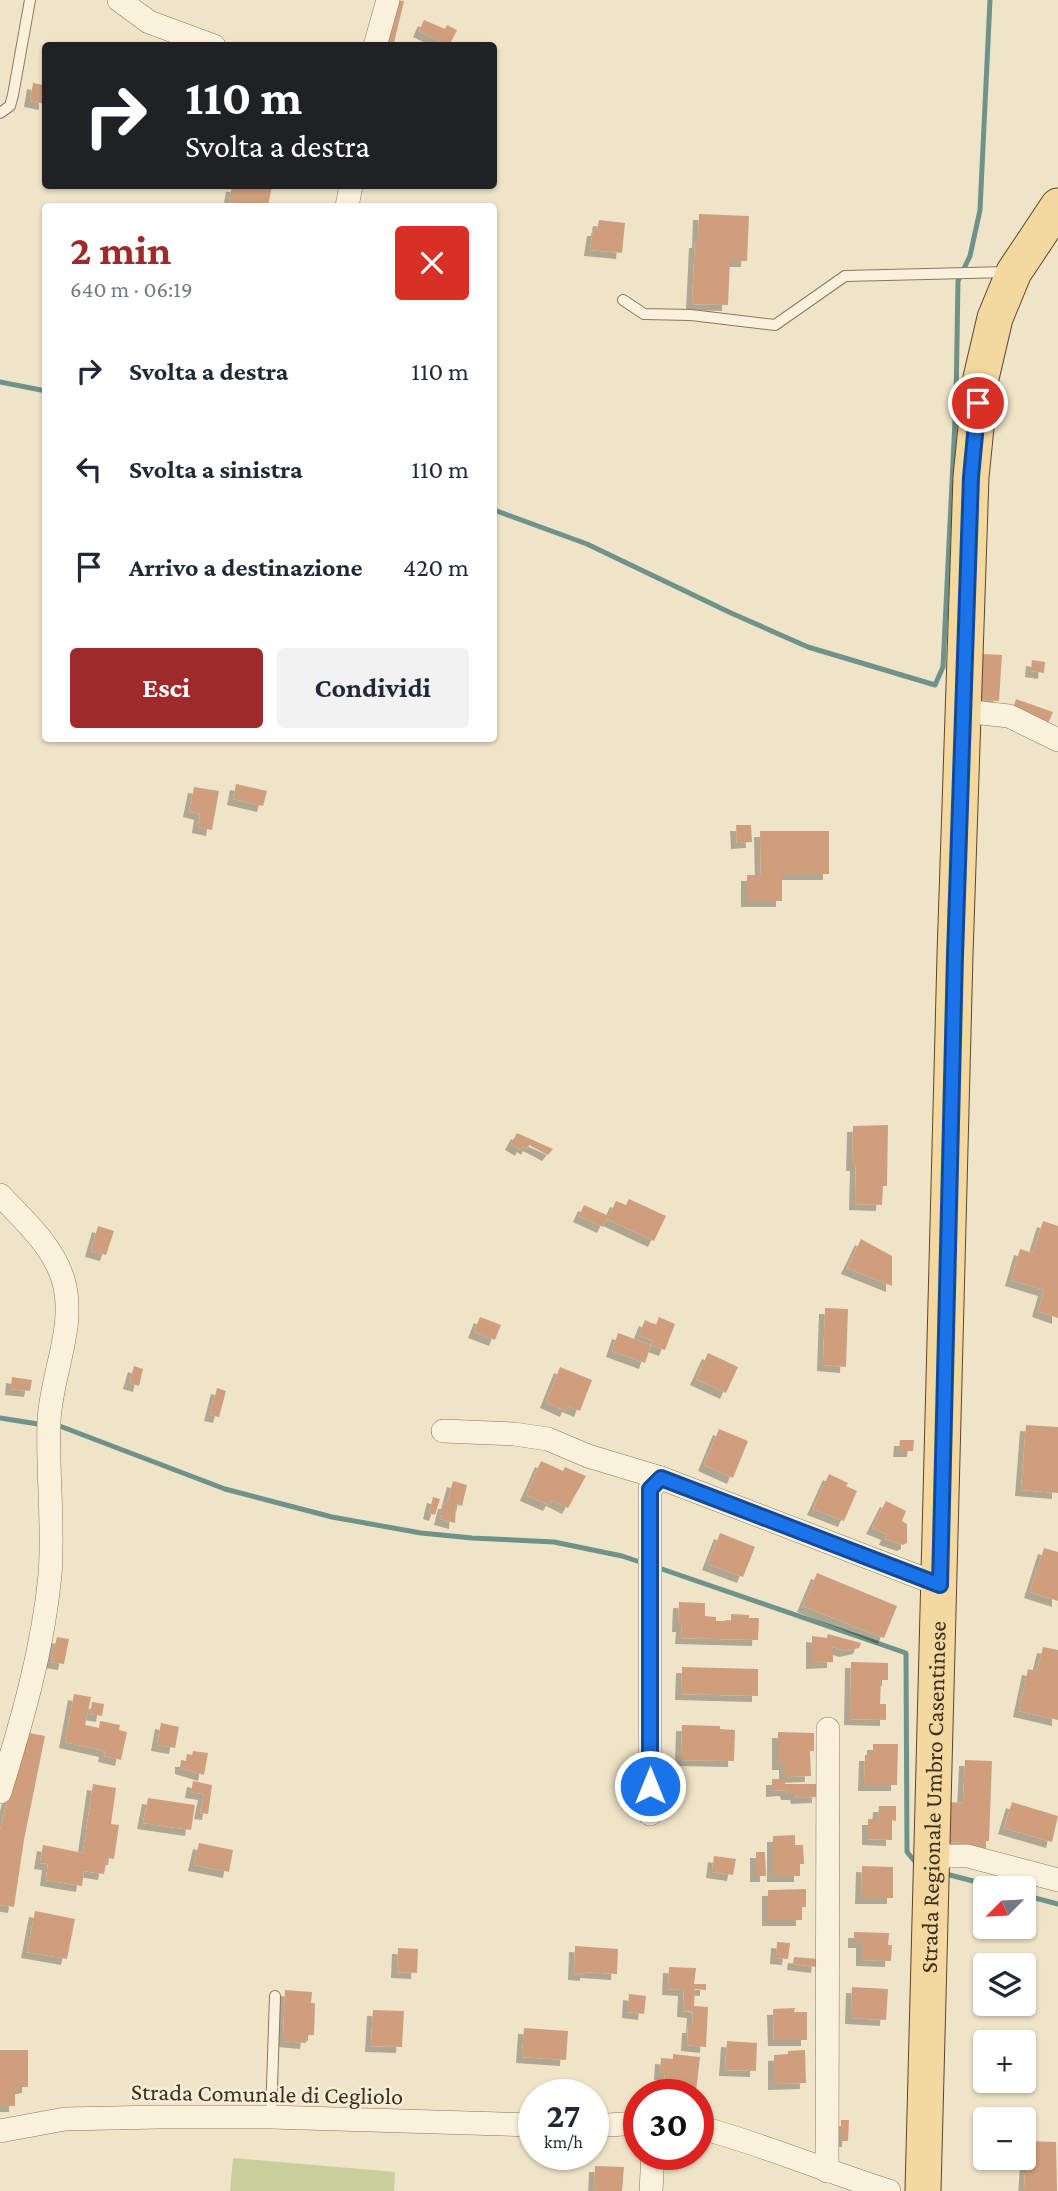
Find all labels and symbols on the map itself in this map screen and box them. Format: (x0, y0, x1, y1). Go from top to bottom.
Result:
pin (948, 373, 1008, 433)
street label: Strada Regionale Umbro Casentinese (915, 1621, 951, 1974)
position arrow (613, 1749, 687, 1823)
north arrow (973, 1876, 1036, 1939)
street label: Strada Comunale di Cegliolo (131, 2078, 403, 2109)
speed limit sign: 30 (623, 2079, 714, 2170)

